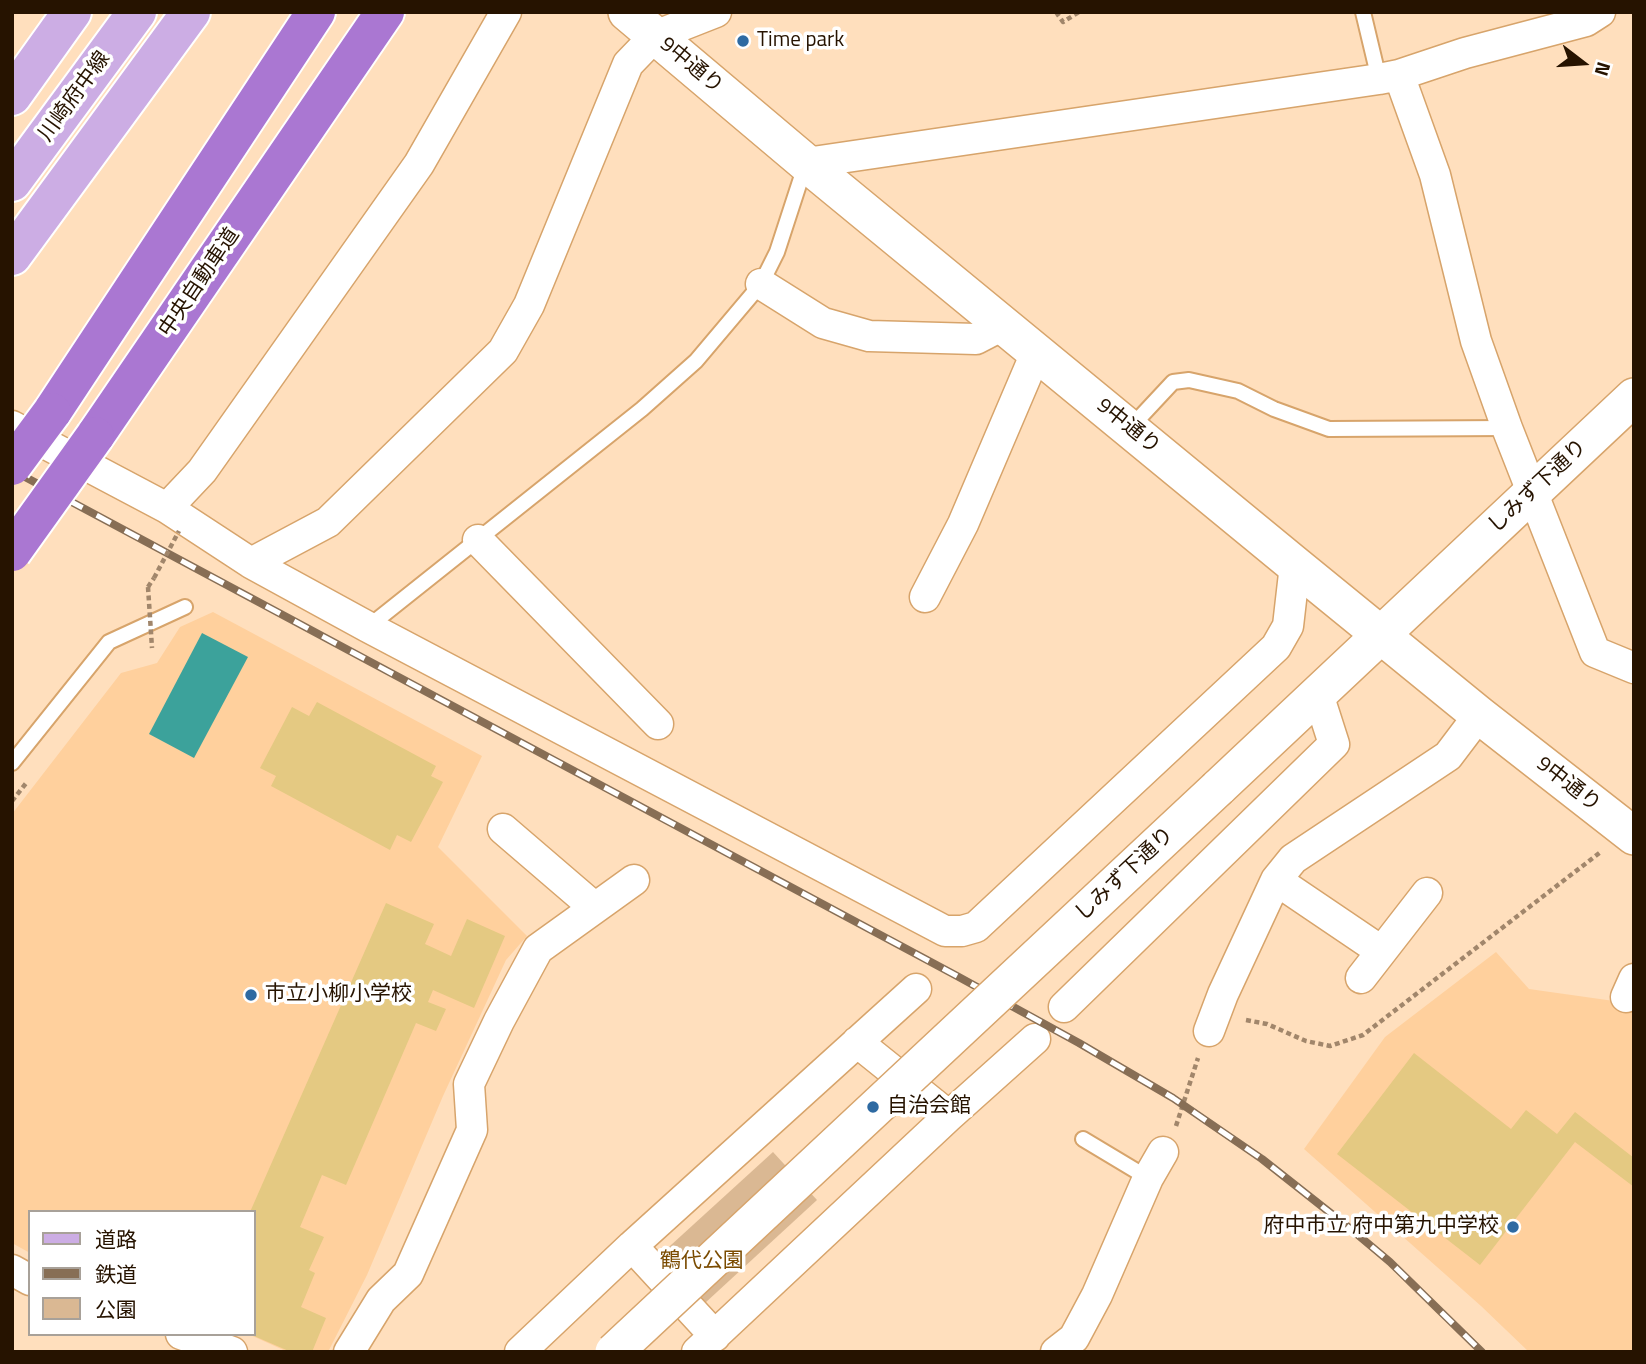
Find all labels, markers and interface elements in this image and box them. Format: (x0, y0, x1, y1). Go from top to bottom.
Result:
place label: Time park (757, 28, 844, 54)
north arrow (1548, 28, 1618, 98)
street label: 9中通り (654, 32, 728, 100)
marker: Time park (735, 33, 751, 49)
street label: 川崎府中線 (34, 47, 116, 147)
text: N (1588, 59, 1619, 80)
street label: 中央自動車道 (154, 224, 246, 342)
street label: 9中通り (1091, 394, 1165, 460)
street label: しみず下通り (1483, 435, 1593, 539)
street label: 9中通り (1531, 752, 1605, 818)
street label: しみず下通り (1070, 823, 1180, 927)
place label: 市立小柳小学校 (265, 982, 412, 1008)
marker: 市立小柳小学校 (243, 987, 259, 1003)
place label: 自治会館 (887, 1094, 971, 1120)
marker: 自治会館 (865, 1099, 881, 1115)
legend (28, 1210, 256, 1336)
place label: 府中市立 府中第九中学校 (1263, 1214, 1499, 1240)
marker: 府中市立 府中第九中学校 (1505, 1219, 1521, 1235)
text: 道路 (95, 1223, 137, 1255)
park label: 鶴代公園 (660, 1249, 744, 1275)
text: 鉄道 (95, 1258, 137, 1290)
text: 公園 (95, 1293, 137, 1325)

